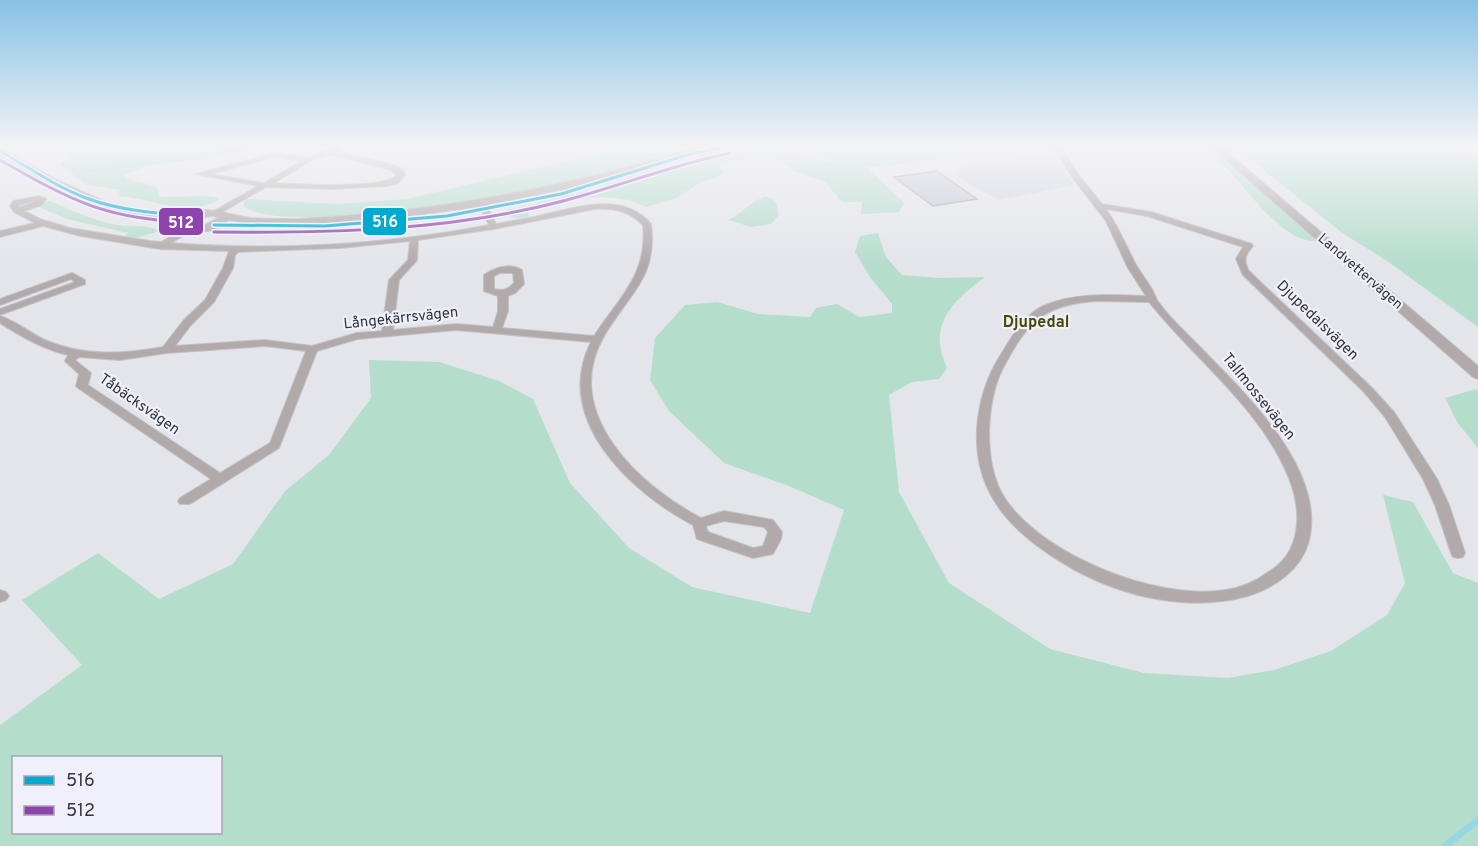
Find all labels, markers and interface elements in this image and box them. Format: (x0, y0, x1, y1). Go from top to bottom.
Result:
line badge: 512 (158, 207, 204, 236)
line badge: 516 (362, 207, 407, 236)
text: 516 (372, 213, 398, 233)
text: 512 (168, 214, 194, 234)
street label: Landvettervägen (1314, 231, 1406, 313)
street label: Djupedalsvägen (1272, 277, 1362, 365)
street label: Långekärrsvägen (343, 304, 459, 334)
district label: Djupedal (1003, 313, 1069, 333)
street label: Tallmossevägen (1217, 350, 1299, 444)
street label: Tåbäcksvägen (95, 370, 183, 440)
legend (12, 756, 222, 834)
text: 516 (66, 770, 95, 793)
text: 512 (66, 800, 95, 823)

